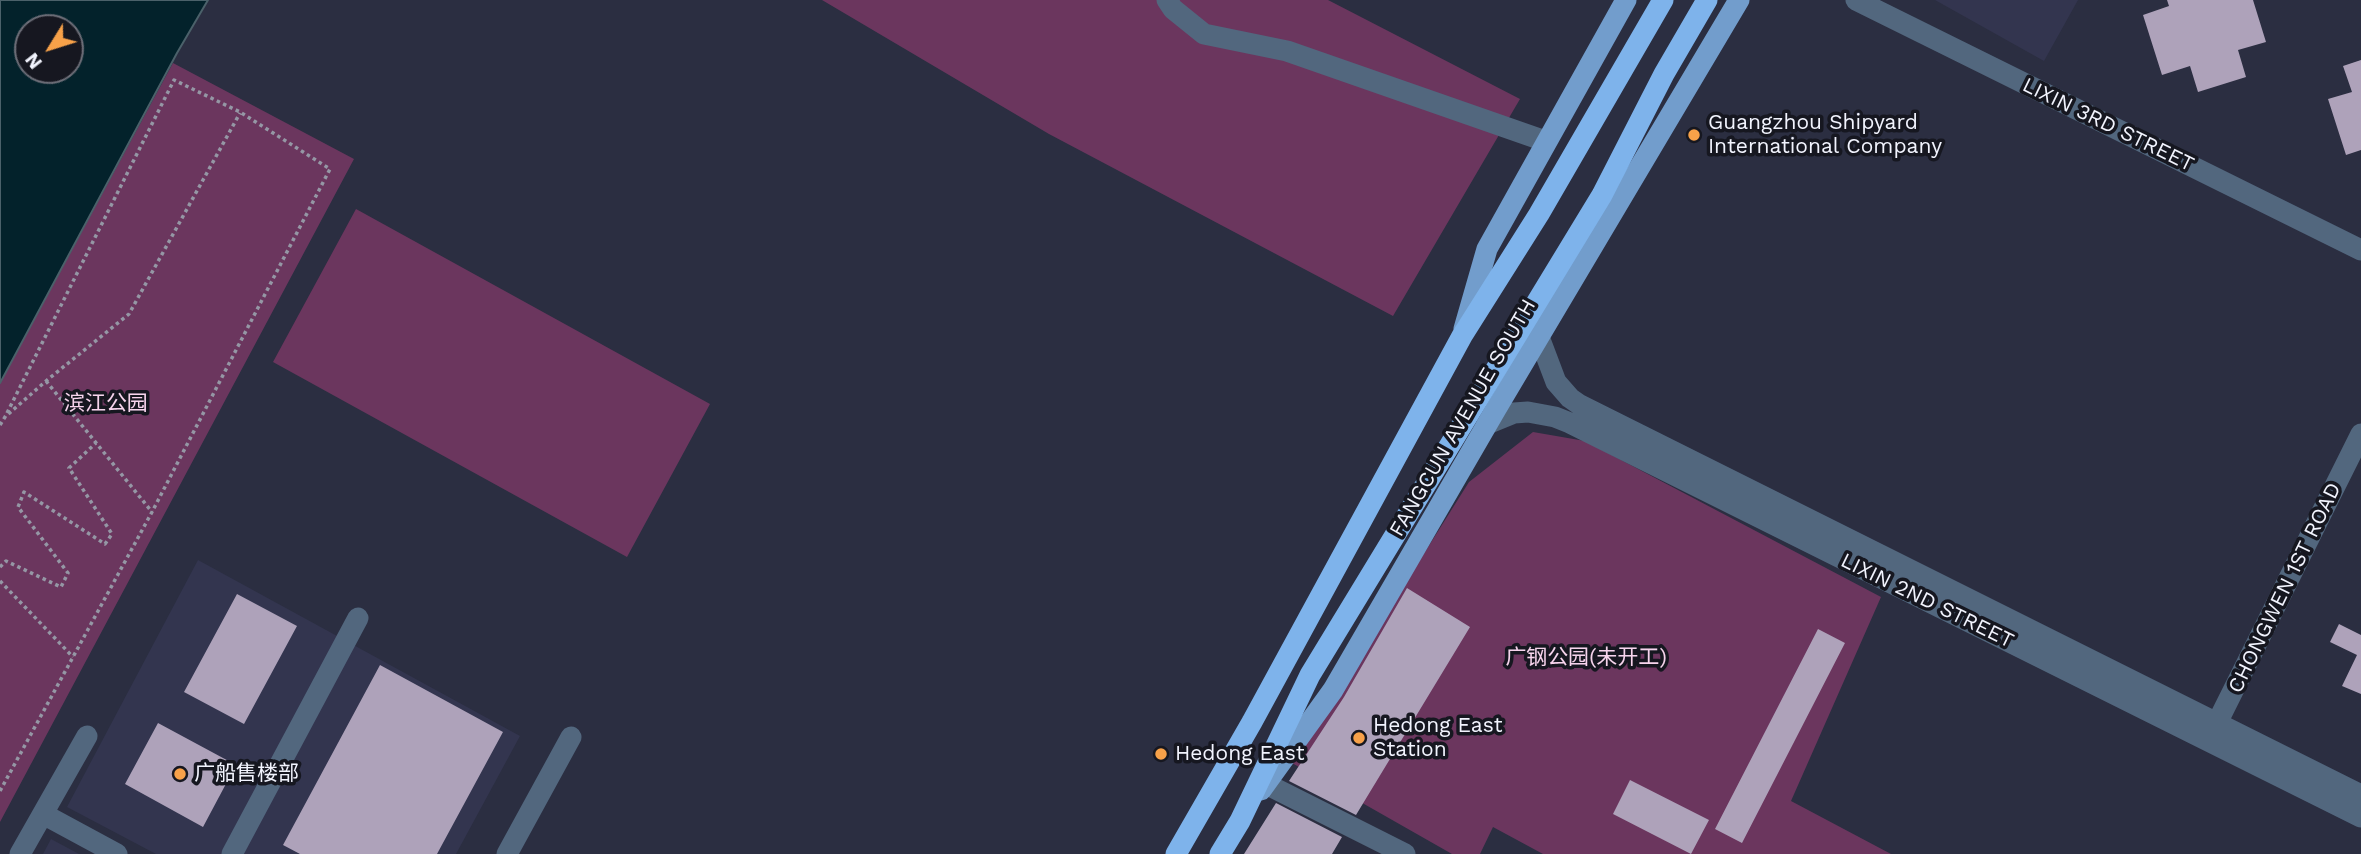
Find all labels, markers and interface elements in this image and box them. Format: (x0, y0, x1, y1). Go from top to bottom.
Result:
north arrow (14, 14, 84, 84)
text: N (20, 48, 47, 74)
street label: LIXIN 3RD STREET (2018, 73, 2198, 177)
place label: Guangzhou Shipyard International Company (1708, 110, 1942, 160)
marker: Guangzhou Shipyard International Company (1686, 127, 1702, 143)
street label: FANGCUN AVENUE SOUTH (1385, 295, 1541, 541)
park label: 滨江公园 (64, 391, 148, 417)
street label: CHONGWEN 1ST ROAD (2223, 479, 2347, 697)
street label: LIXIN 2ND STREET (1836, 548, 2018, 654)
park label: 广钢公园(未开工) (1505, 645, 1667, 671)
place label: Hedong East Station (1373, 713, 1503, 763)
marker: Hedong East Station (1351, 730, 1367, 746)
place label: Hedong East (1175, 741, 1305, 767)
marker: Hedong East (1153, 746, 1169, 762)
place label: 广船售楼部 (194, 761, 299, 787)
marker: 广船售楼部 (172, 766, 188, 782)

